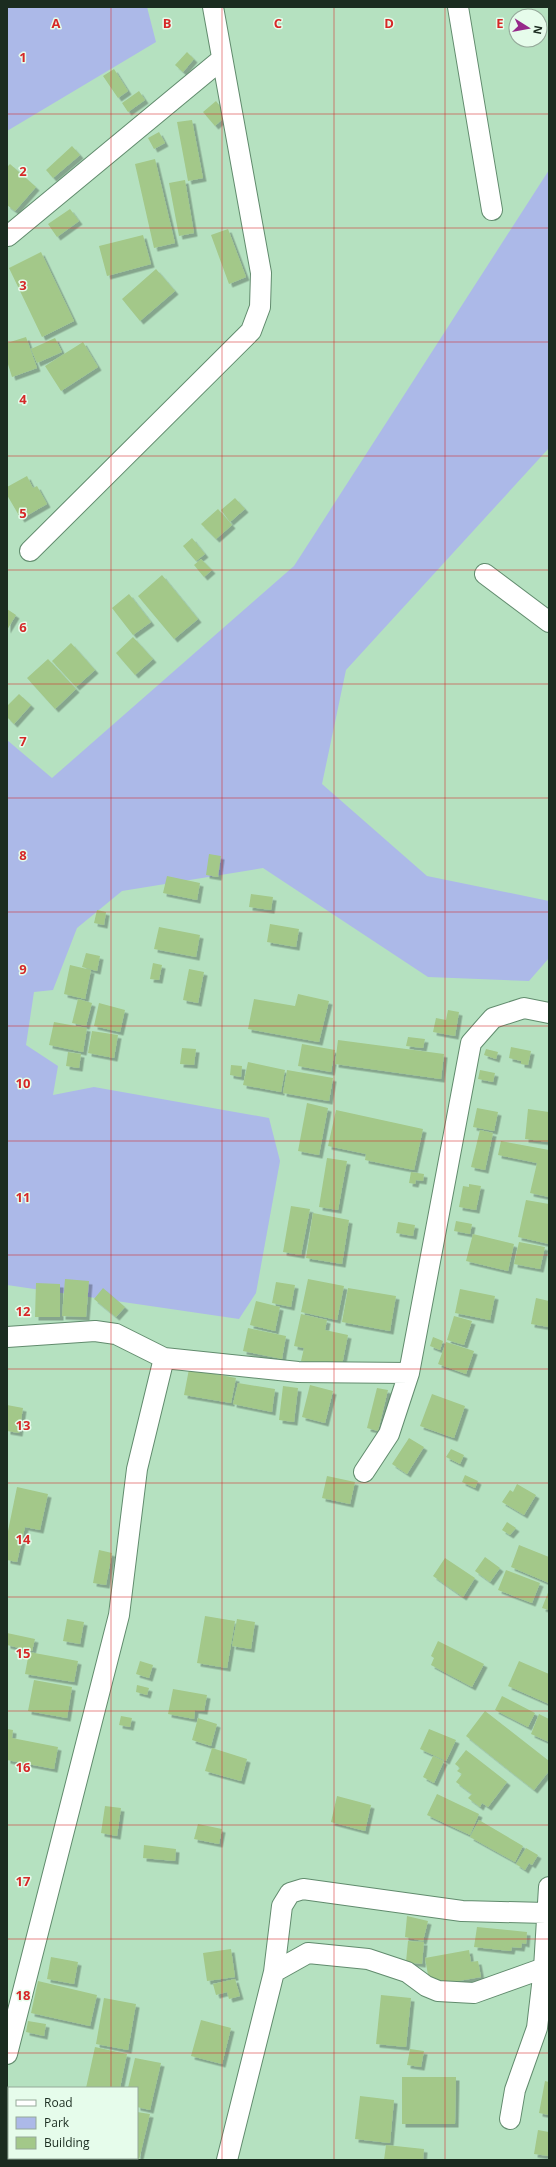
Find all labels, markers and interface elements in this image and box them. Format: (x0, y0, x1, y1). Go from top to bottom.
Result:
north arrow (508, 8, 548, 48)
text: A (52, 14, 61, 32)
text: B (163, 14, 172, 32)
text: C (274, 14, 282, 32)
text: D (384, 14, 394, 32)
text: E (496, 14, 504, 32)
text: N (530, 24, 547, 36)
text: 1 (19, 48, 27, 66)
text: 2 (19, 162, 27, 180)
text: 3 (19, 276, 27, 294)
text: 4 (19, 390, 27, 408)
text: 5 (19, 504, 27, 522)
text: 6 (19, 618, 27, 636)
text: 7 (19, 732, 27, 750)
text: 8 (19, 846, 27, 864)
text: 9 (19, 960, 27, 978)
text: 10 (16, 1074, 30, 1092)
text: 11 (16, 1188, 30, 1206)
text: 12 (16, 1302, 31, 1320)
text: 13 (16, 1416, 30, 1434)
text: 14 (16, 1530, 31, 1548)
text: 15 (16, 1644, 30, 1662)
text: 16 (16, 1758, 31, 1776)
text: 17 (16, 1872, 31, 1890)
text: 18 (16, 1986, 30, 2004)
legend (8, 2087, 138, 2159)
text: Road (44, 2094, 73, 2111)
text: Park (44, 2114, 70, 2131)
text: Building (44, 2134, 90, 2151)

